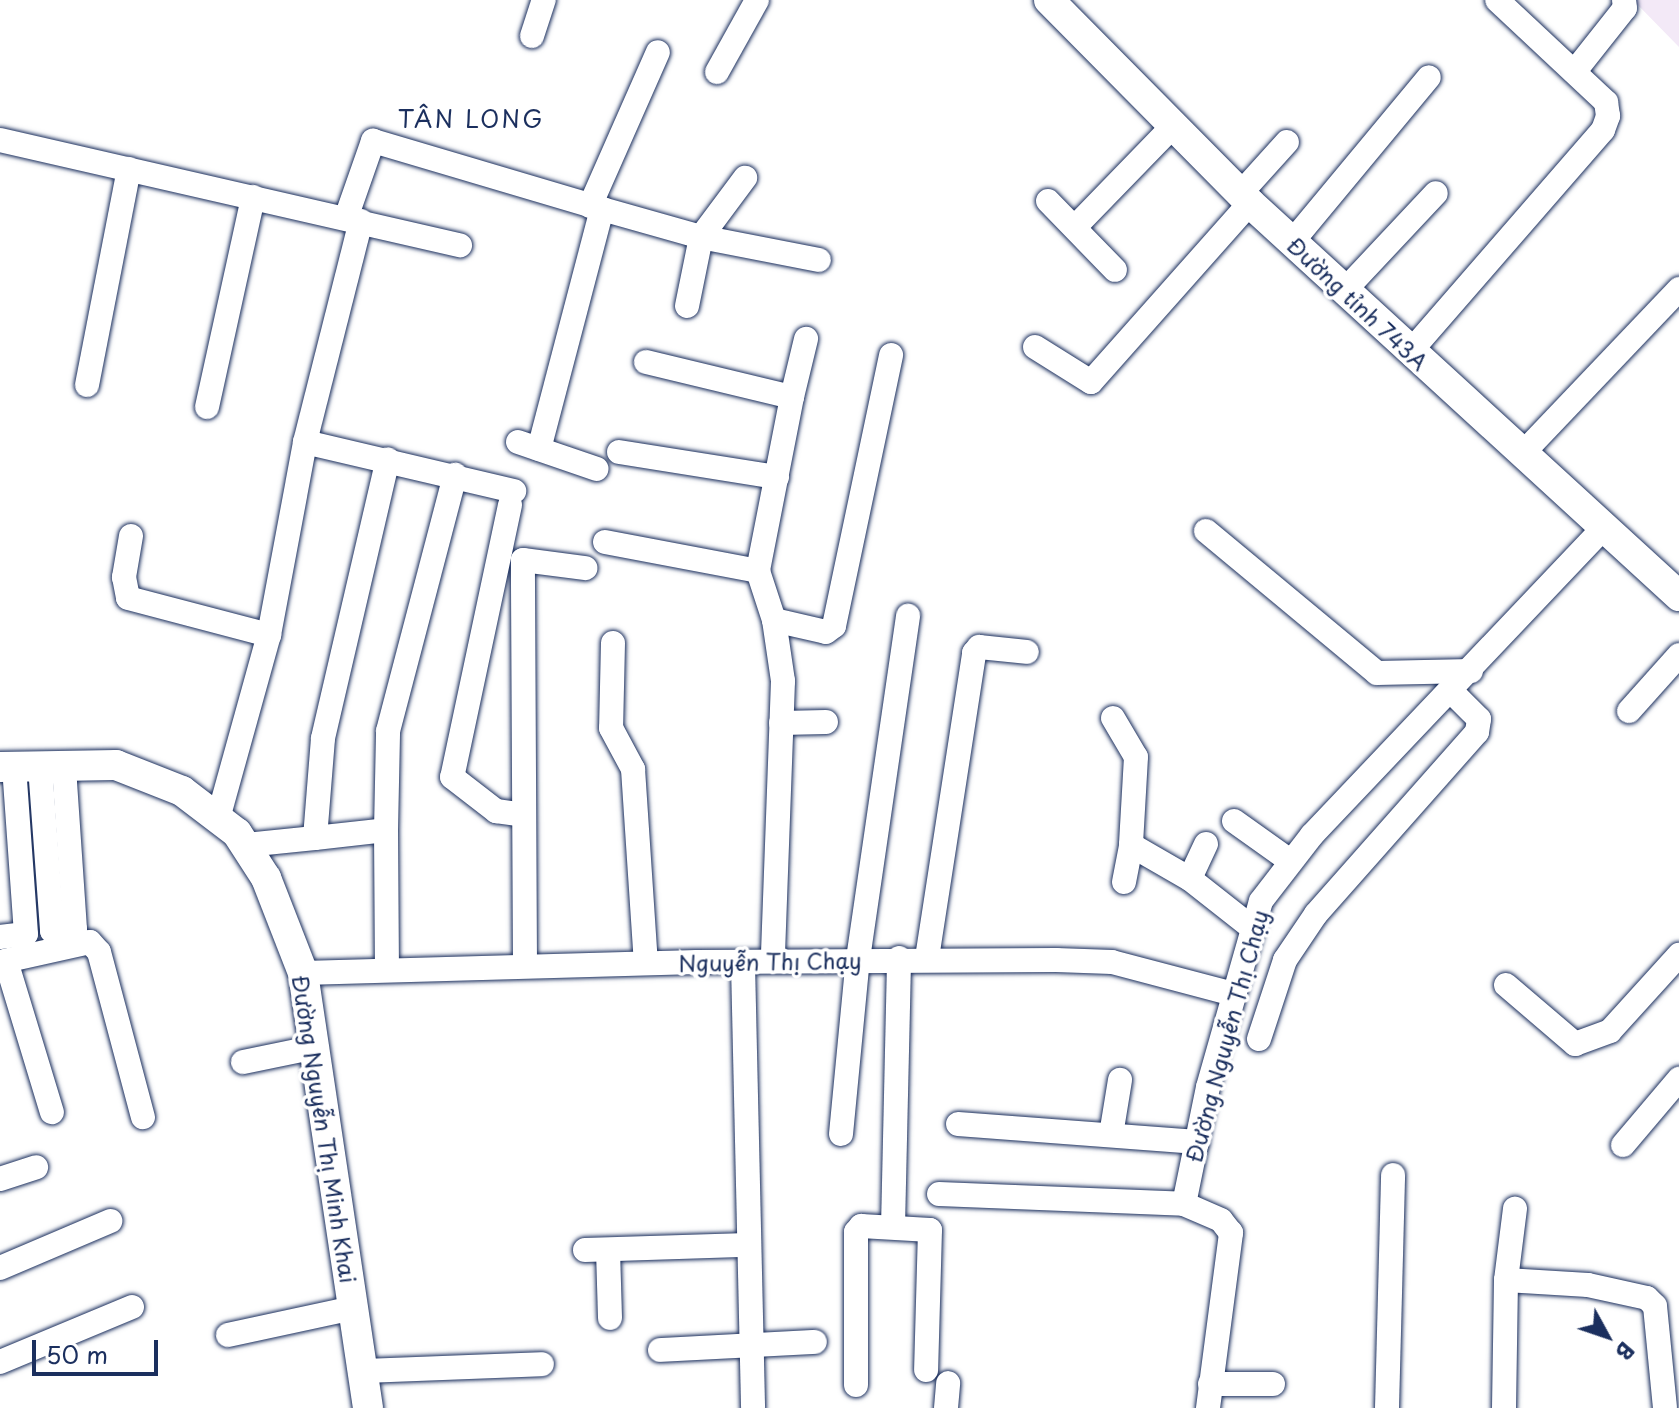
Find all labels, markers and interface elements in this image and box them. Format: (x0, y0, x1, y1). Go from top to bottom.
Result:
district label: TÂN LONG (398, 105, 544, 133)
street label: Đường tỉnh 743A (1282, 231, 1434, 375)
street label: Đường Nguyễn Thị Chạy (1179, 906, 1273, 1166)
street label: Nguyễn Thị Chạy (678, 946, 862, 976)
street label: Đường Nguyễn Thị Minh Khai (287, 972, 363, 1286)
north arrow (1567, 1296, 1647, 1376)
scale bar (36, 1324, 162, 1374)
text: B (1608, 1335, 1643, 1368)
text: 50 m (46, 1336, 108, 1372)

